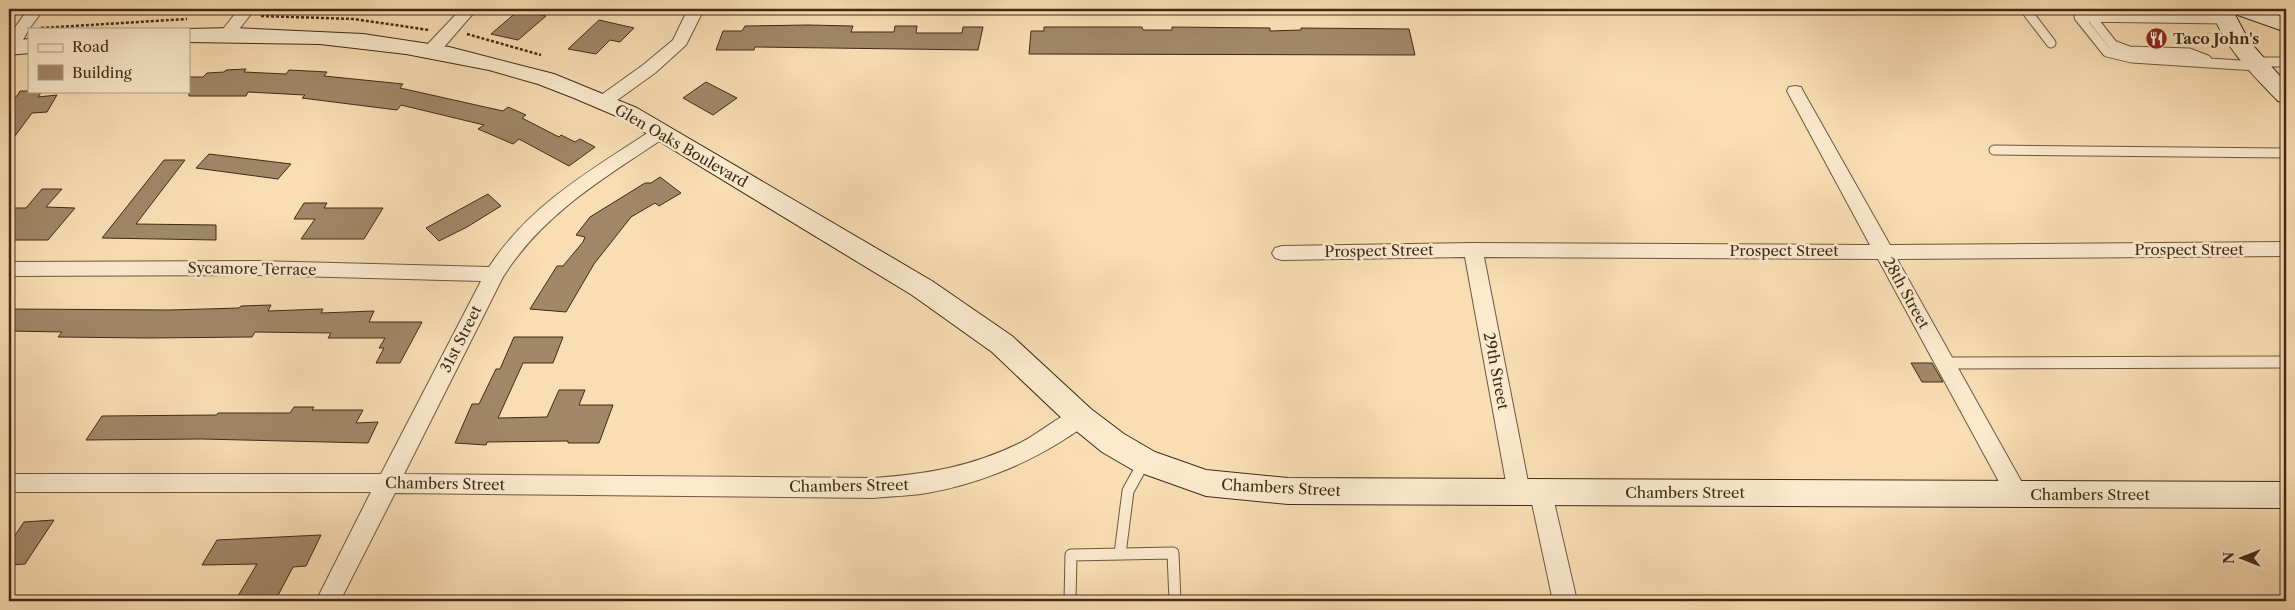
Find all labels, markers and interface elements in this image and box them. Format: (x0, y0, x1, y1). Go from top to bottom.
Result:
restaurant icon: Taco John's (2145, 27, 2169, 51)
legend (28, 28, 190, 92)
place label: Taco John's (2173, 29, 2259, 48)
text: Road (72, 37, 109, 56)
text: Building (72, 63, 132, 82)
street label: Glen Oaks Boulevard (611, 100, 751, 191)
street label: Prospect Street (1324, 240, 1434, 261)
street label: Prospect Street (2134, 240, 2244, 259)
street label: Prospect Street (1729, 241, 1839, 260)
street label: 28th Street (1879, 254, 1934, 332)
street label: Sycamore Terrace (187, 258, 317, 279)
street label: 31st Street (436, 301, 486, 376)
street label: 29th Street (1480, 331, 1513, 412)
street label: Chambers Street (385, 473, 506, 494)
street label: Chambers Street (789, 475, 910, 496)
street label: Chambers Street (1221, 475, 1342, 500)
street label: Chambers Street (1625, 483, 1746, 502)
street label: Chambers Street (2030, 485, 2151, 504)
north arrow (2218, 532, 2268, 582)
text: N (2220, 552, 2238, 564)

